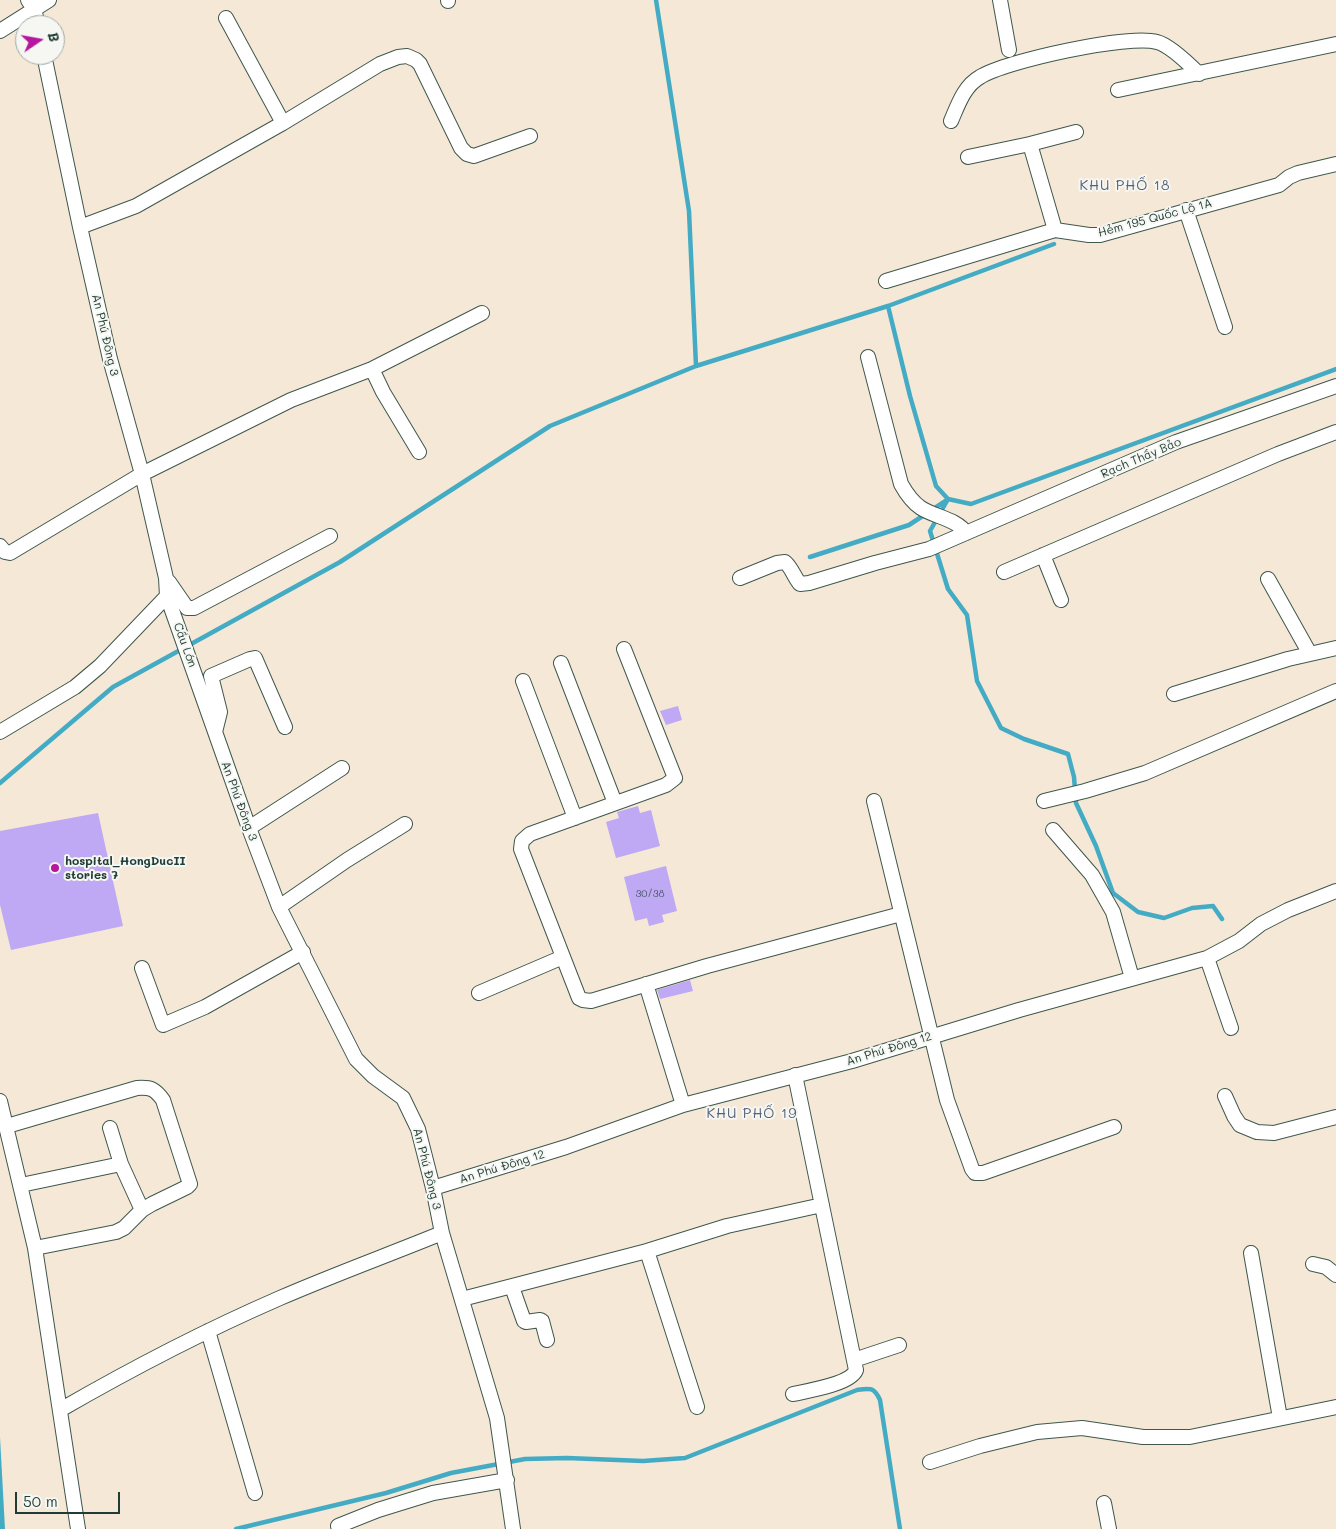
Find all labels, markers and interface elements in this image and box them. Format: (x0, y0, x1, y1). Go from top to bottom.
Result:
north arrow (15, 15, 65, 65)
text: B (44, 30, 64, 44)
district label: KHU PHỐ 18 (1078, 178, 1172, 194)
street label: Hẻm 195 Quốc Lộ 1A (1096, 196, 1214, 240)
street label: An Phú Đông 3 (89, 293, 121, 377)
street label: Rạch Thầy Bảo (1099, 435, 1183, 481)
street label: Cầu Lớn (170, 621, 200, 669)
street label: An Phú Đông 3 (218, 759, 260, 843)
place label: hospital_HongDucII stories 7 (65, 854, 186, 882)
marker: hospital_HongDucII stories 7 (49, 862, 61, 874)
house number: 30/38 (635, 888, 665, 900)
street label: An Phú Đông 12 (845, 1029, 933, 1069)
district label: KHU PHỐ 19 (705, 1106, 799, 1122)
street label: An Phú Đông 3 (410, 1127, 444, 1211)
street label: An Phú Đông 12 (458, 1147, 546, 1187)
scale bar (18, 1482, 122, 1514)
text: 50 m (23, 1491, 58, 1511)

